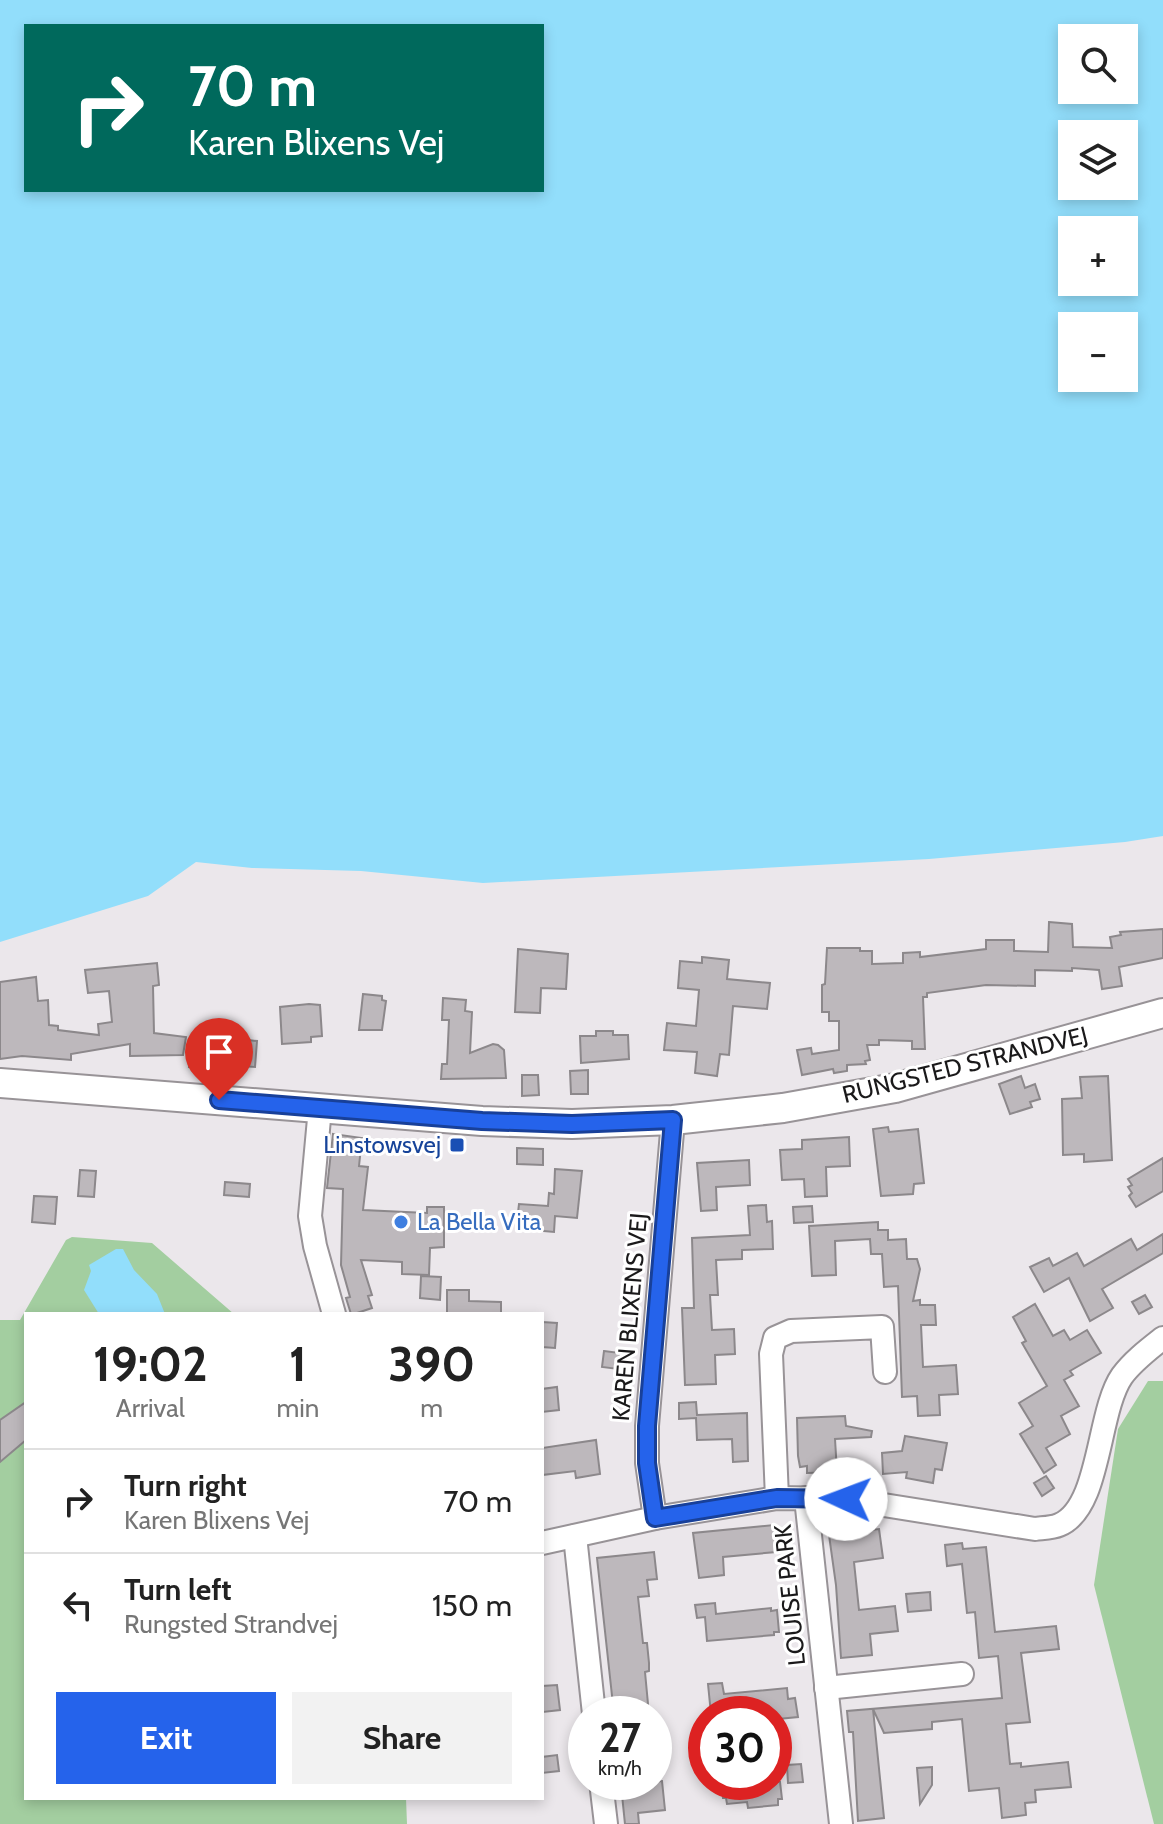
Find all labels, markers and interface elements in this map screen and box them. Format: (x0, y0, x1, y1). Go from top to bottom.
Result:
map controls (1058, 24, 1138, 392)
button: search (1058, 24, 1138, 104)
text: 70 m (188, 52, 317, 120)
icon: right (56, 56, 160, 160)
text: Karen Blixens Vej (188, 120, 444, 164)
button: layers (1058, 120, 1138, 200)
button: + (1058, 216, 1138, 296)
button: − (1058, 312, 1138, 392)
pin (185, 1018, 253, 1100)
street label: RUNGSTED STRANDVEJ (839, 1020, 1091, 1109)
icon: arrive (197, 1030, 241, 1074)
place label: Linstowsvej (323, 1130, 441, 1159)
marker: Linstowsvej (448, 1136, 466, 1154)
place label: La Bella Vita (417, 1207, 542, 1236)
street label: KAREN BLIXENS VEJ (606, 1212, 653, 1422)
marker: La Bella Vita (392, 1213, 410, 1231)
text: 19:02 (93, 1335, 208, 1393)
text: 1 (289, 1335, 307, 1393)
text: 390 (388, 1335, 475, 1393)
text: Arrival (116, 1392, 185, 1424)
text: min (277, 1392, 319, 1424)
text: m (420, 1392, 443, 1424)
position arrow (804, 1457, 888, 1541)
text: Turn right (124, 1467, 247, 1504)
icon: right (56, 1479, 100, 1523)
text: 70 m (443, 1483, 512, 1520)
text: Karen Blixens Vej (124, 1504, 309, 1536)
street label: LOUISE PARK (768, 1523, 811, 1667)
text: Turn left (124, 1571, 232, 1608)
icon: left (56, 1583, 100, 1627)
text: 150 m (432, 1587, 512, 1624)
text: Rungsted Strandvej (124, 1608, 338, 1640)
button: Exit (56, 1692, 276, 1784)
button: Share (292, 1692, 512, 1784)
speed limit sign: 30 (688, 1696, 792, 1800)
text: 27 (599, 1713, 641, 1762)
text: km/h (598, 1756, 642, 1780)

